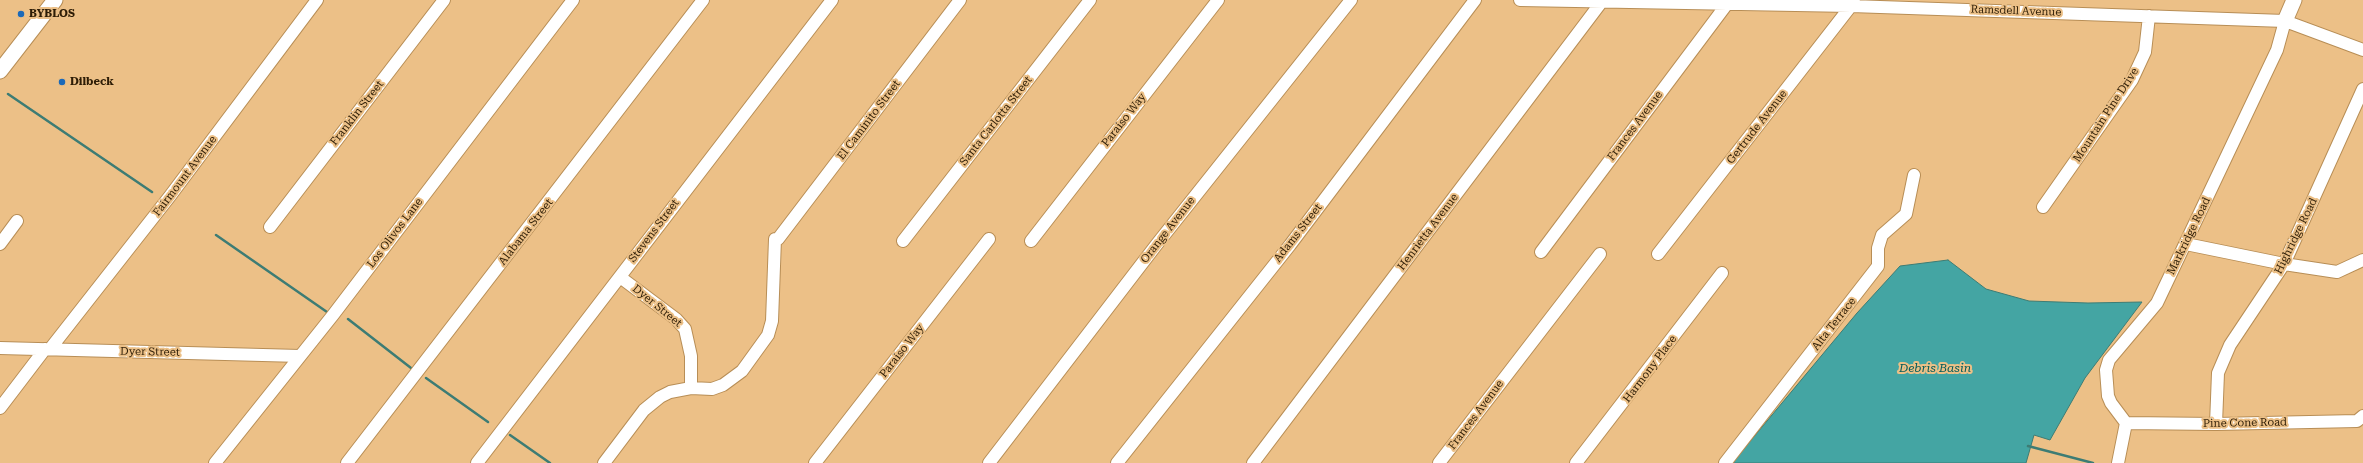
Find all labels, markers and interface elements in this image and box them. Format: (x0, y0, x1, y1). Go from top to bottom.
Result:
street label: Ramsdell Avenue (1970, 3, 2062, 19)
place label: BYBLOS (29, 7, 75, 21)
marker: BYBLOS (16, 9, 26, 19)
street label: Mountain Pine Drive (2071, 65, 2141, 165)
street label: Santa Carlotta Street (957, 74, 1035, 168)
place label: Dilbeck (70, 75, 114, 89)
marker: Dilbeck (57, 77, 67, 87)
street label: Franklin Street (328, 78, 386, 148)
street label: El Caminito Street (835, 78, 903, 162)
street label: Gertrude Avenue (1724, 87, 1790, 167)
street label: Frances Avenue (1605, 89, 1665, 163)
street label: Paraiso Way (1099, 91, 1149, 149)
street label: Fairmount Avenue (151, 133, 219, 219)
street label: Henrietta Avenue (1395, 191, 1461, 273)
street label: Orange Avenue (1138, 194, 1198, 266)
street label: Los Olivos Lane (364, 195, 426, 271)
street label: Markridge Road (2164, 195, 2214, 277)
street label: Alabama Street (496, 196, 556, 268)
street label: Highridge Road (2272, 196, 2320, 276)
street label: Stevens Street (626, 197, 682, 265)
street label: Adams Street (1271, 201, 1325, 265)
street label: Dyer Street (630, 282, 684, 330)
street label: Alta Terrace (1809, 295, 1859, 353)
street label: Paraiso Way (877, 322, 927, 380)
street label: Harmony Place (1620, 333, 1680, 405)
street label: Dyer Street (120, 345, 180, 359)
water label: Debris Basin (1899, 361, 1971, 375)
street label: Frances Avenue (1446, 378, 1506, 452)
street label: Pine Cone Road (2203, 416, 2287, 430)

